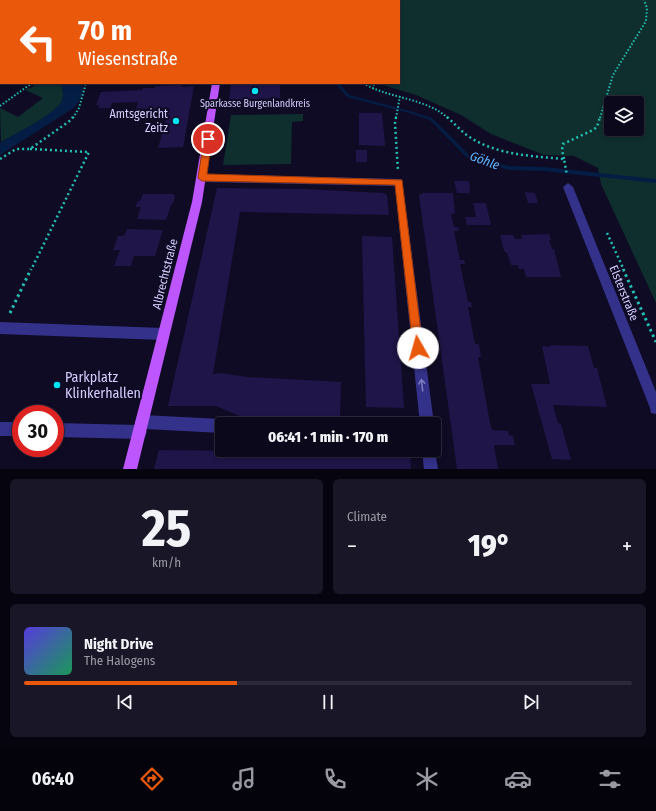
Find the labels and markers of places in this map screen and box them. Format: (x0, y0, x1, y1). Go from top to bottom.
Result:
marker: Sparkasse Burgenlandkreis (250, 86, 260, 96)
place label: Sparkasse Burgenlandkreis (200, 98, 310, 110)
place label: Amtsgericht Zeitz (109, 107, 168, 135)
marker: Amtsgericht Zeitz (171, 116, 181, 126)
pin (191, 122, 225, 156)
place label: Parkplatz Klinkerhallen (65, 369, 141, 402)
marker: Parkplatz Klinkerhallen (52, 380, 62, 390)

